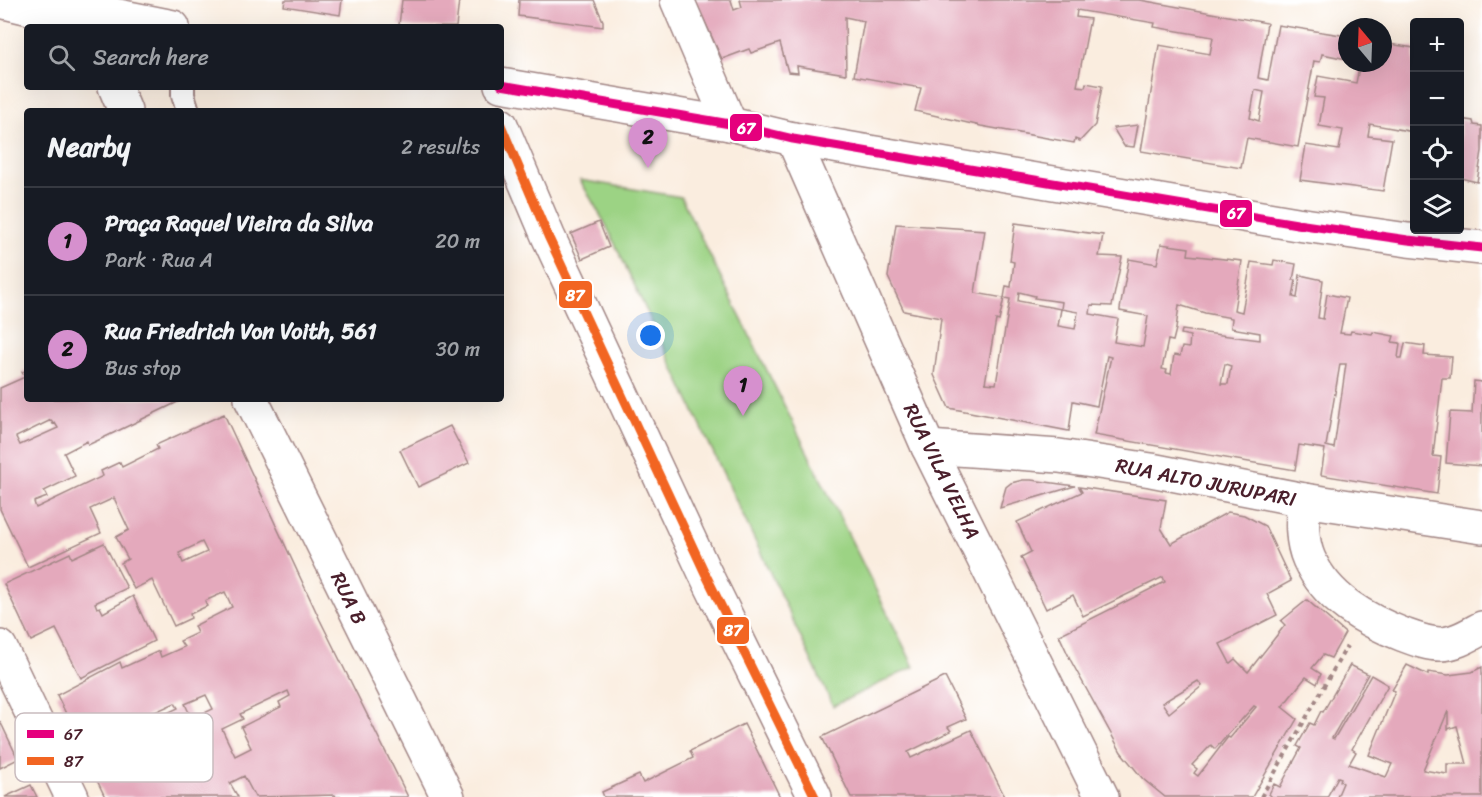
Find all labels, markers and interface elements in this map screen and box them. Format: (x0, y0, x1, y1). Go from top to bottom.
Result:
north arrow (1338, 18, 1392, 72)
map controls (1410, 18, 1464, 234)
button: + (1410, 18, 1464, 72)
search box (24, 24, 504, 90)
text: Search here (93, 38, 209, 77)
icon: search (45, 41, 78, 74)
button: − (1410, 72, 1464, 126)
line badge: 67 (729, 113, 763, 142)
text: 67 (736, 114, 757, 143)
pin: 2 (628, 118, 668, 168)
text: Nearby (48, 124, 130, 170)
button: locate (1410, 126, 1464, 180)
text: 2 results (401, 130, 480, 165)
button: layers (1410, 180, 1464, 234)
line badge: 67 (1219, 199, 1253, 228)
text: 67 (1226, 199, 1247, 228)
text: Praça Raquel Vieira da Silva (105, 204, 373, 243)
text: 1 (63, 224, 72, 259)
text: 20 m (435, 224, 480, 259)
text: Park · Rua A (105, 243, 213, 278)
line badge: 87 (558, 280, 593, 309)
text: 87 (565, 281, 586, 310)
text: Rua Friedrich Von Voith, 561 (105, 312, 377, 351)
your location (636, 321, 665, 350)
text: 2 (62, 332, 73, 367)
text: 30 m (436, 332, 480, 367)
text: Bus stop (105, 351, 181, 386)
pin: 1 (724, 366, 762, 416)
street label: RUA VILA VELHA (893, 397, 990, 545)
street label: RUA ALTO JURUPARI (1113, 448, 1299, 517)
street label: RUA B (321, 566, 376, 631)
line badge: 87 (716, 616, 750, 645)
text: 87 (723, 616, 744, 645)
legend (15, 713, 213, 782)
text: 67 (64, 720, 83, 749)
text: 87 (64, 747, 84, 776)

